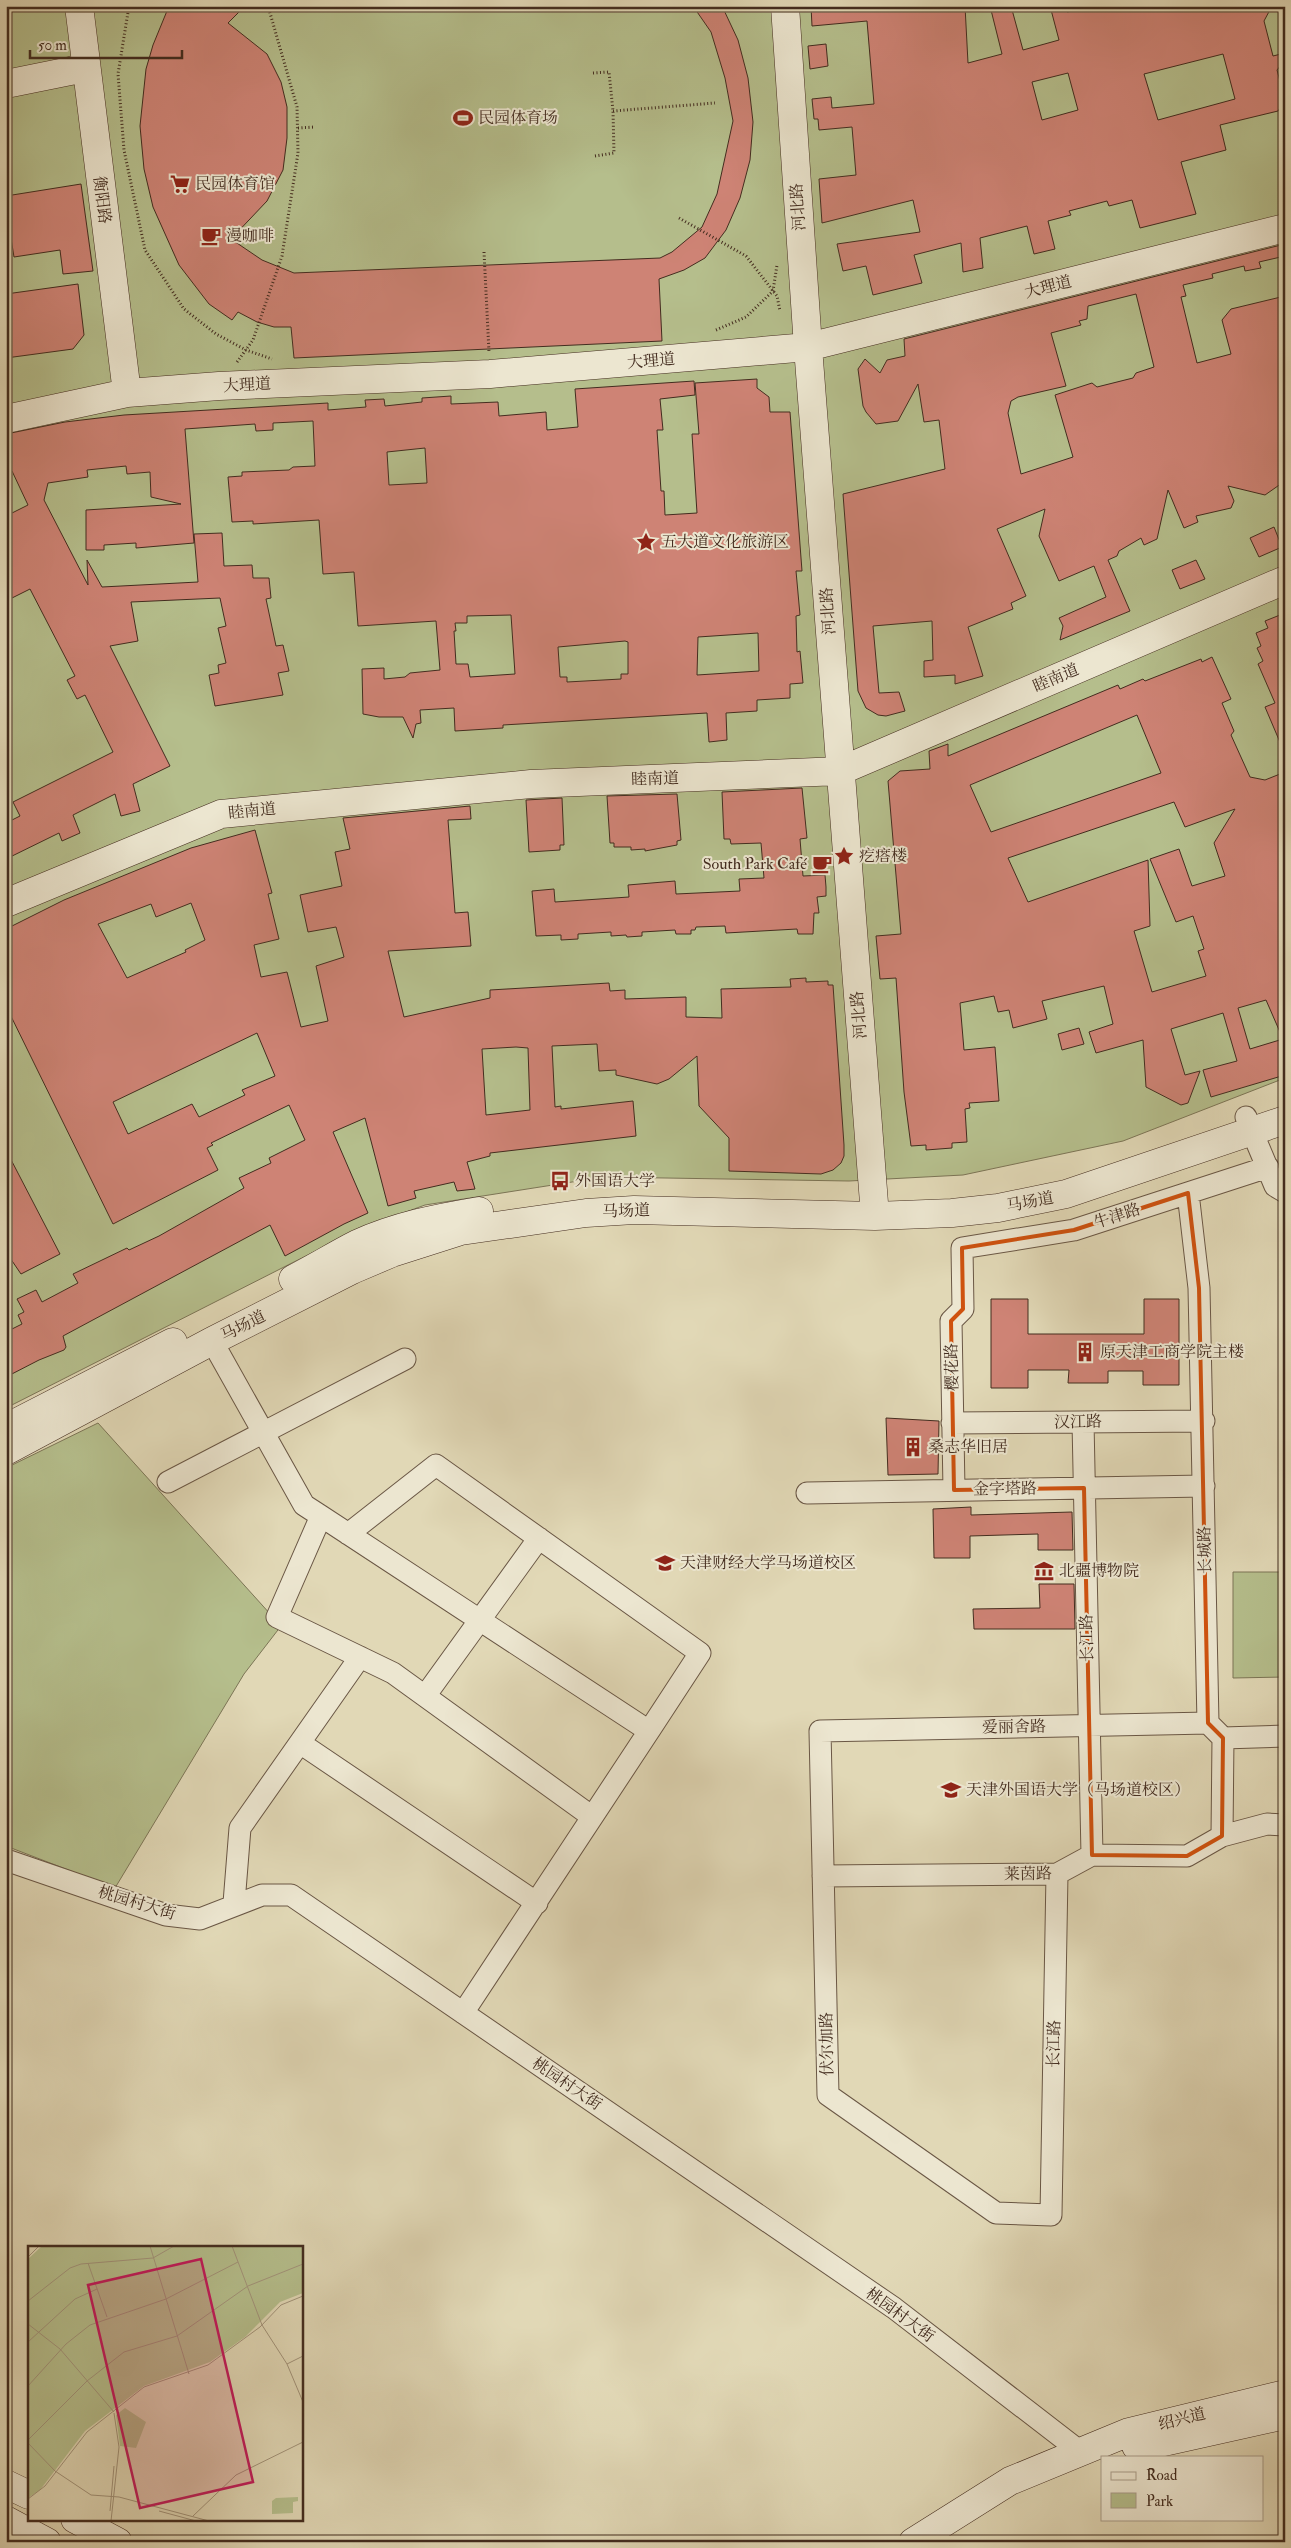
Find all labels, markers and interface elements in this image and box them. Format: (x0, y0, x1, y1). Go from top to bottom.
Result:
scale bar (30, 28, 182, 60)
text: 50 m (38, 36, 67, 55)
sports icon: 民园体育场 (452, 107, 474, 129)
place label: 民园体育场 (478, 108, 558, 128)
supermarket icon: 民园体育馆 (169, 173, 191, 195)
place label: 民园体育馆 (195, 174, 275, 194)
street label: 衡阳路 (89, 175, 115, 225)
street label: 河北路 (786, 182, 810, 232)
cafe icon: 漫咖啡 (200, 225, 222, 247)
place label: 漫咖啡 (226, 226, 274, 246)
street label: 大理道 (1022, 271, 1074, 303)
street label: 大理道 (626, 349, 676, 373)
street label: 大理道 (223, 374, 271, 396)
place icon: 五大道文化旅游区 (635, 531, 657, 553)
place label: 五大道文化旅游区 (661, 532, 789, 552)
street label: 河北路 (816, 586, 840, 636)
street label: 睦南道 (1030, 659, 1082, 697)
street label: 睦南道 (631, 768, 679, 790)
street label: 睦南道 (227, 799, 277, 823)
place icon: 疙瘩楼 (833, 845, 855, 867)
place label: 疙瘩楼 (859, 846, 907, 866)
cafe icon: South Park Café (811, 853, 833, 875)
place label: South Park Café (703, 854, 807, 874)
street label: 河北路 (847, 990, 871, 1040)
bus stop icon: 外国语大学 (549, 1170, 571, 1192)
place label: 外国语大学 (575, 1171, 655, 1191)
street label: 马场道 (1005, 1188, 1055, 1216)
street label: 牛津路 (1091, 1199, 1143, 1233)
street label: 马场道 (602, 1200, 650, 1222)
street label: 马场道 (217, 1306, 269, 1346)
building icon: 原天津工商学院主楼 (1074, 1341, 1096, 1363)
place label: 原天津工商学院主楼 (1100, 1342, 1244, 1362)
street label: 樱花路 (942, 1343, 962, 1391)
street label: 汉江路 (1054, 1412, 1102, 1432)
building icon: 桑志华旧居 (902, 1436, 924, 1458)
place label: 桑志华旧居 (928, 1437, 1008, 1457)
street label: 金字塔路 (973, 1478, 1037, 1500)
street label: 长城路 (1195, 1526, 1215, 1574)
school or university icon: 天津财经大学马场道校区 (654, 1552, 676, 1574)
place label: 天津财经大学马场道校区 (680, 1553, 856, 1573)
museum icon: 北疆博物院 (1033, 1560, 1055, 1582)
place label: 北疆博物院 (1059, 1561, 1139, 1581)
street label: 长江路 (1077, 1614, 1097, 1662)
street label: 爱丽舍路 (982, 1716, 1046, 1738)
school or university icon: 天津外国语大学（马场道校区） (940, 1779, 962, 1801)
place label: 天津外国语大学（马场道校区） (966, 1780, 1190, 1800)
street label: 莱茵路 (1004, 1864, 1052, 1884)
street label: 桃园村大街 (96, 1882, 178, 1924)
street label: 伏尔加路 (816, 2012, 838, 2076)
street label: 长江路 (1044, 2020, 1064, 2068)
street label: 桃园村大街 (528, 2053, 606, 2115)
inset map (28, 2246, 302, 2520)
street label: 桃园村大街 (862, 2283, 938, 2347)
street label: 绍兴道 (1156, 2403, 1208, 2435)
legend (1101, 2456, 1264, 2520)
text: Road (1146, 2466, 1178, 2485)
text: Park (1146, 2492, 1173, 2511)

